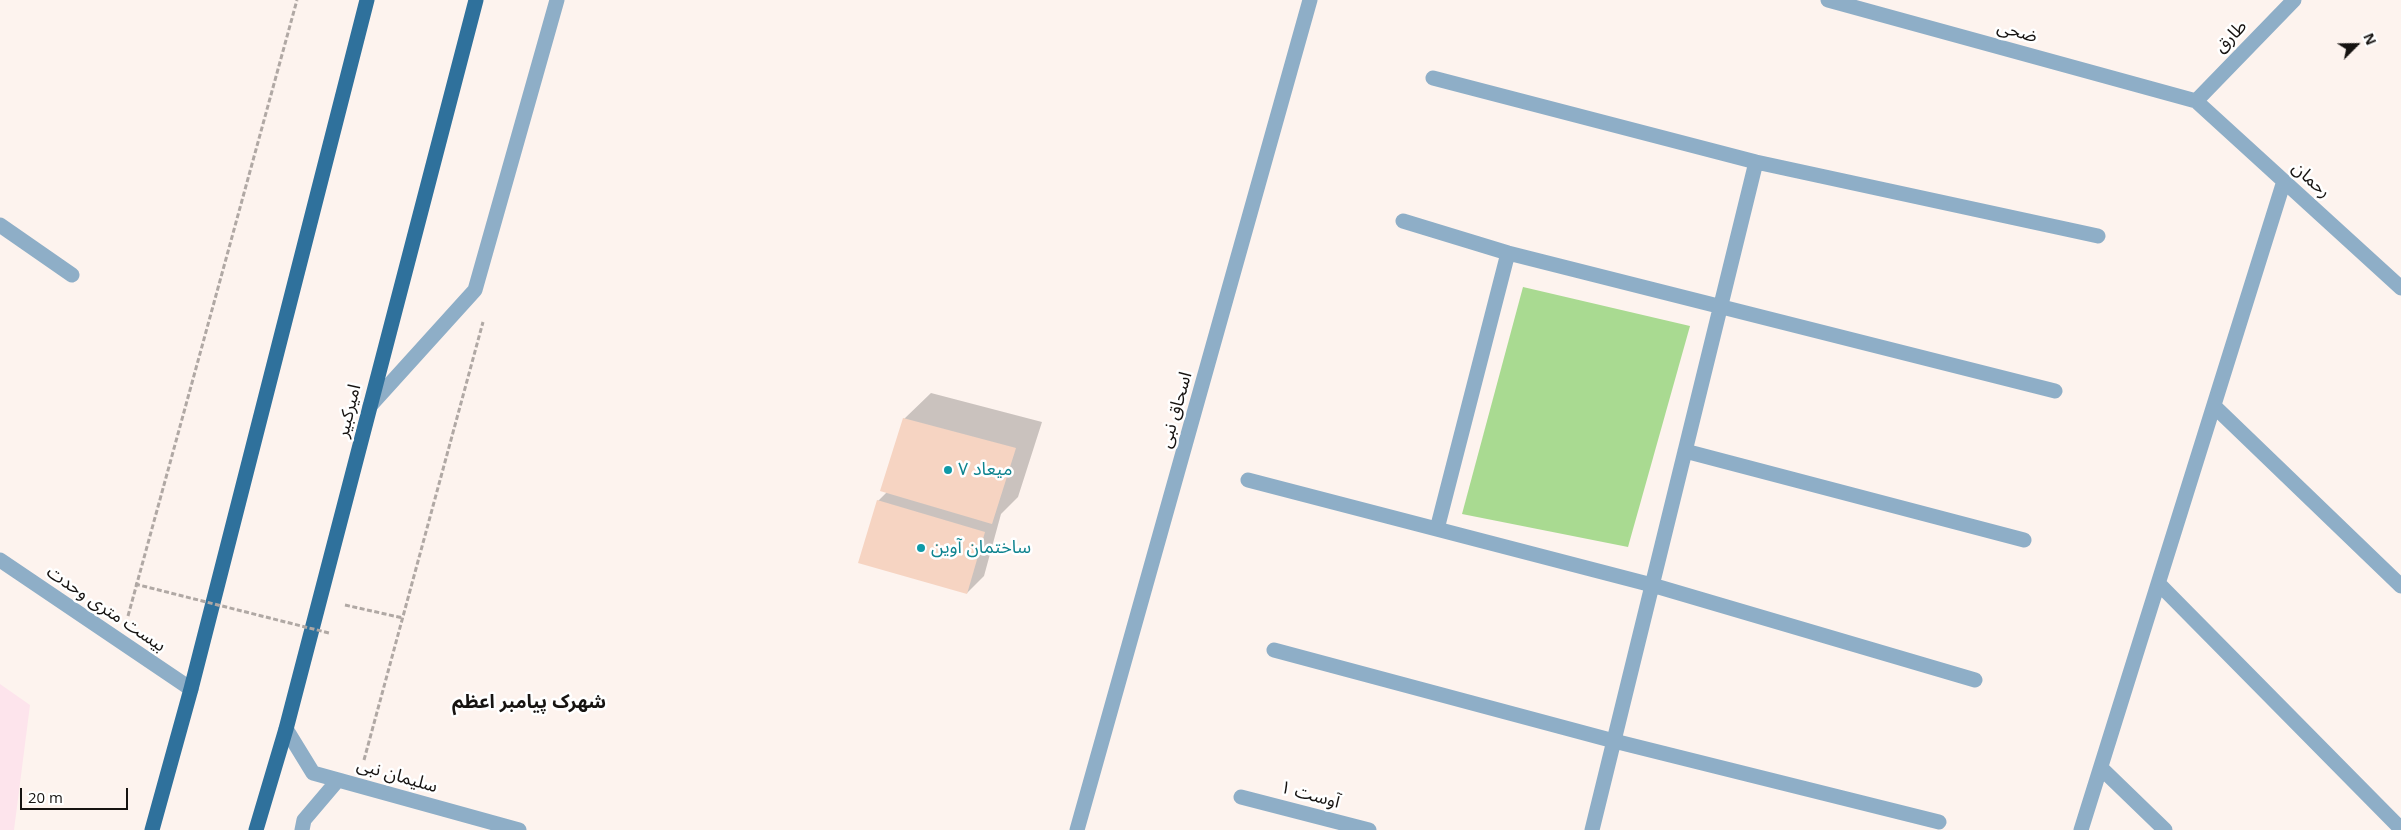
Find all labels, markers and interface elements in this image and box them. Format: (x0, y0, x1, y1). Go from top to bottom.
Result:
street label: ضحی (1994, 16, 2040, 48)
street label: طارق (2210, 16, 2252, 58)
north arrow (2331, 20, 2381, 70)
text: N (2359, 30, 2381, 48)
street label: رحمان (2287, 157, 2335, 203)
street label: اسحاق نبی (1155, 370, 1197, 450)
street label: امیرکبیر (332, 382, 366, 440)
place label: میعاد ۷ (958, 459, 1012, 481)
marker: میعاد ۷ (942, 464, 954, 476)
place label: ساختمان آوین (931, 537, 1031, 559)
marker: ساختمان آوین (915, 542, 927, 554)
street label: بیست متری وحدت (42, 561, 170, 657)
district label: شهرک پیامبر اعظم (452, 692, 606, 714)
street label: سلیمان نبی (354, 754, 440, 798)
street label: آوست ١ (1278, 777, 1342, 813)
scale bar (22, 778, 130, 810)
text: 20 m (28, 787, 63, 807)

